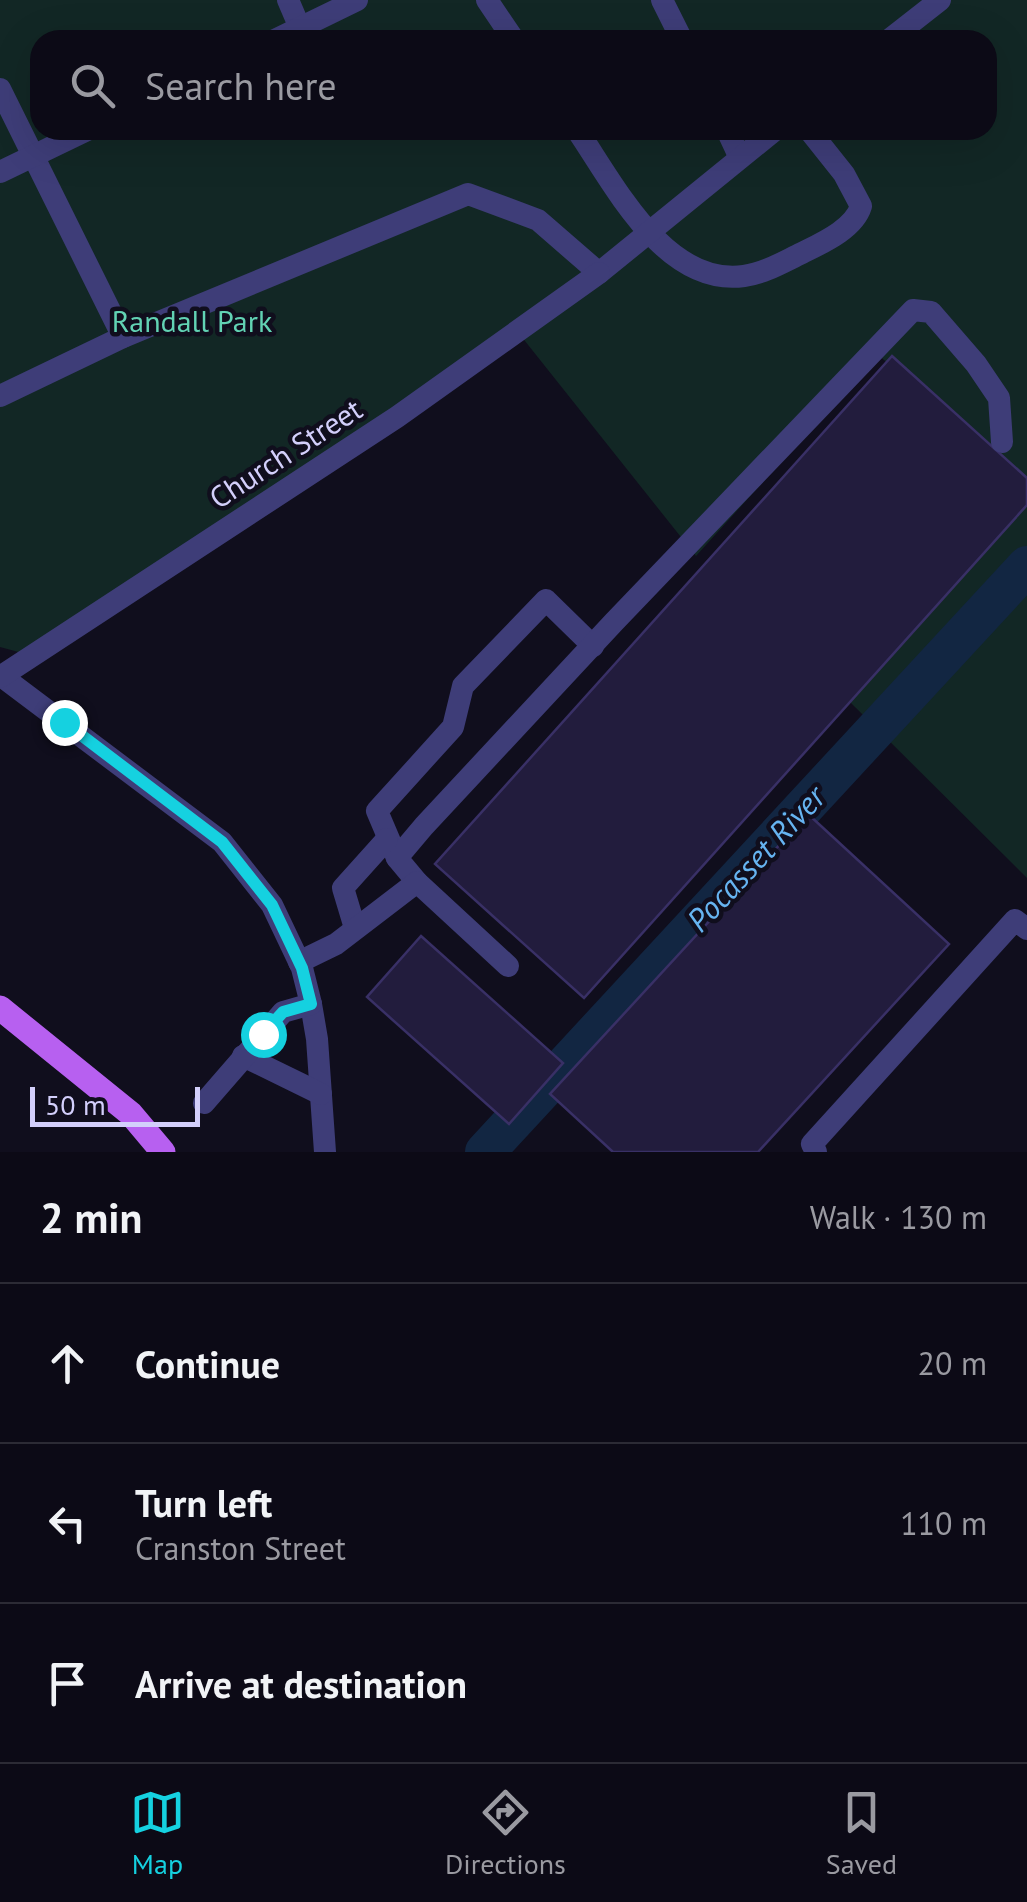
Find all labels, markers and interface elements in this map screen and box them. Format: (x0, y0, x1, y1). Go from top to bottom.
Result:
search box (30, 30, 997, 140)
icon: search (65, 58, 120, 113)
text: Search here (145, 61, 337, 110)
park label: Randall Park (112, 301, 273, 340)
street label: Church Street (201, 389, 369, 517)
route end (42, 700, 88, 746)
water label: Pocasset River (677, 775, 835, 940)
route start (241, 1012, 287, 1058)
scale bar (30, 1082, 200, 1126)
text: 50 m (45, 1086, 106, 1123)
text: 2 min (40, 1190, 142, 1245)
text: Walk · 130 m (810, 1196, 987, 1238)
icon: ahead (40, 1336, 95, 1391)
text: Continue (135, 1339, 280, 1388)
text: 20 m (918, 1342, 987, 1384)
text: Turn left (135, 1478, 272, 1527)
icon: left (40, 1496, 95, 1551)
text: 110 m (900, 1502, 987, 1544)
text: Cranston Street (135, 1527, 346, 1569)
icon: arrive (40, 1656, 95, 1711)
text: Arrive at destination (135, 1659, 467, 1708)
tab: Map (130, 1785, 185, 1882)
tab: Directions (445, 1785, 566, 1882)
tab: Saved (826, 1785, 897, 1882)

